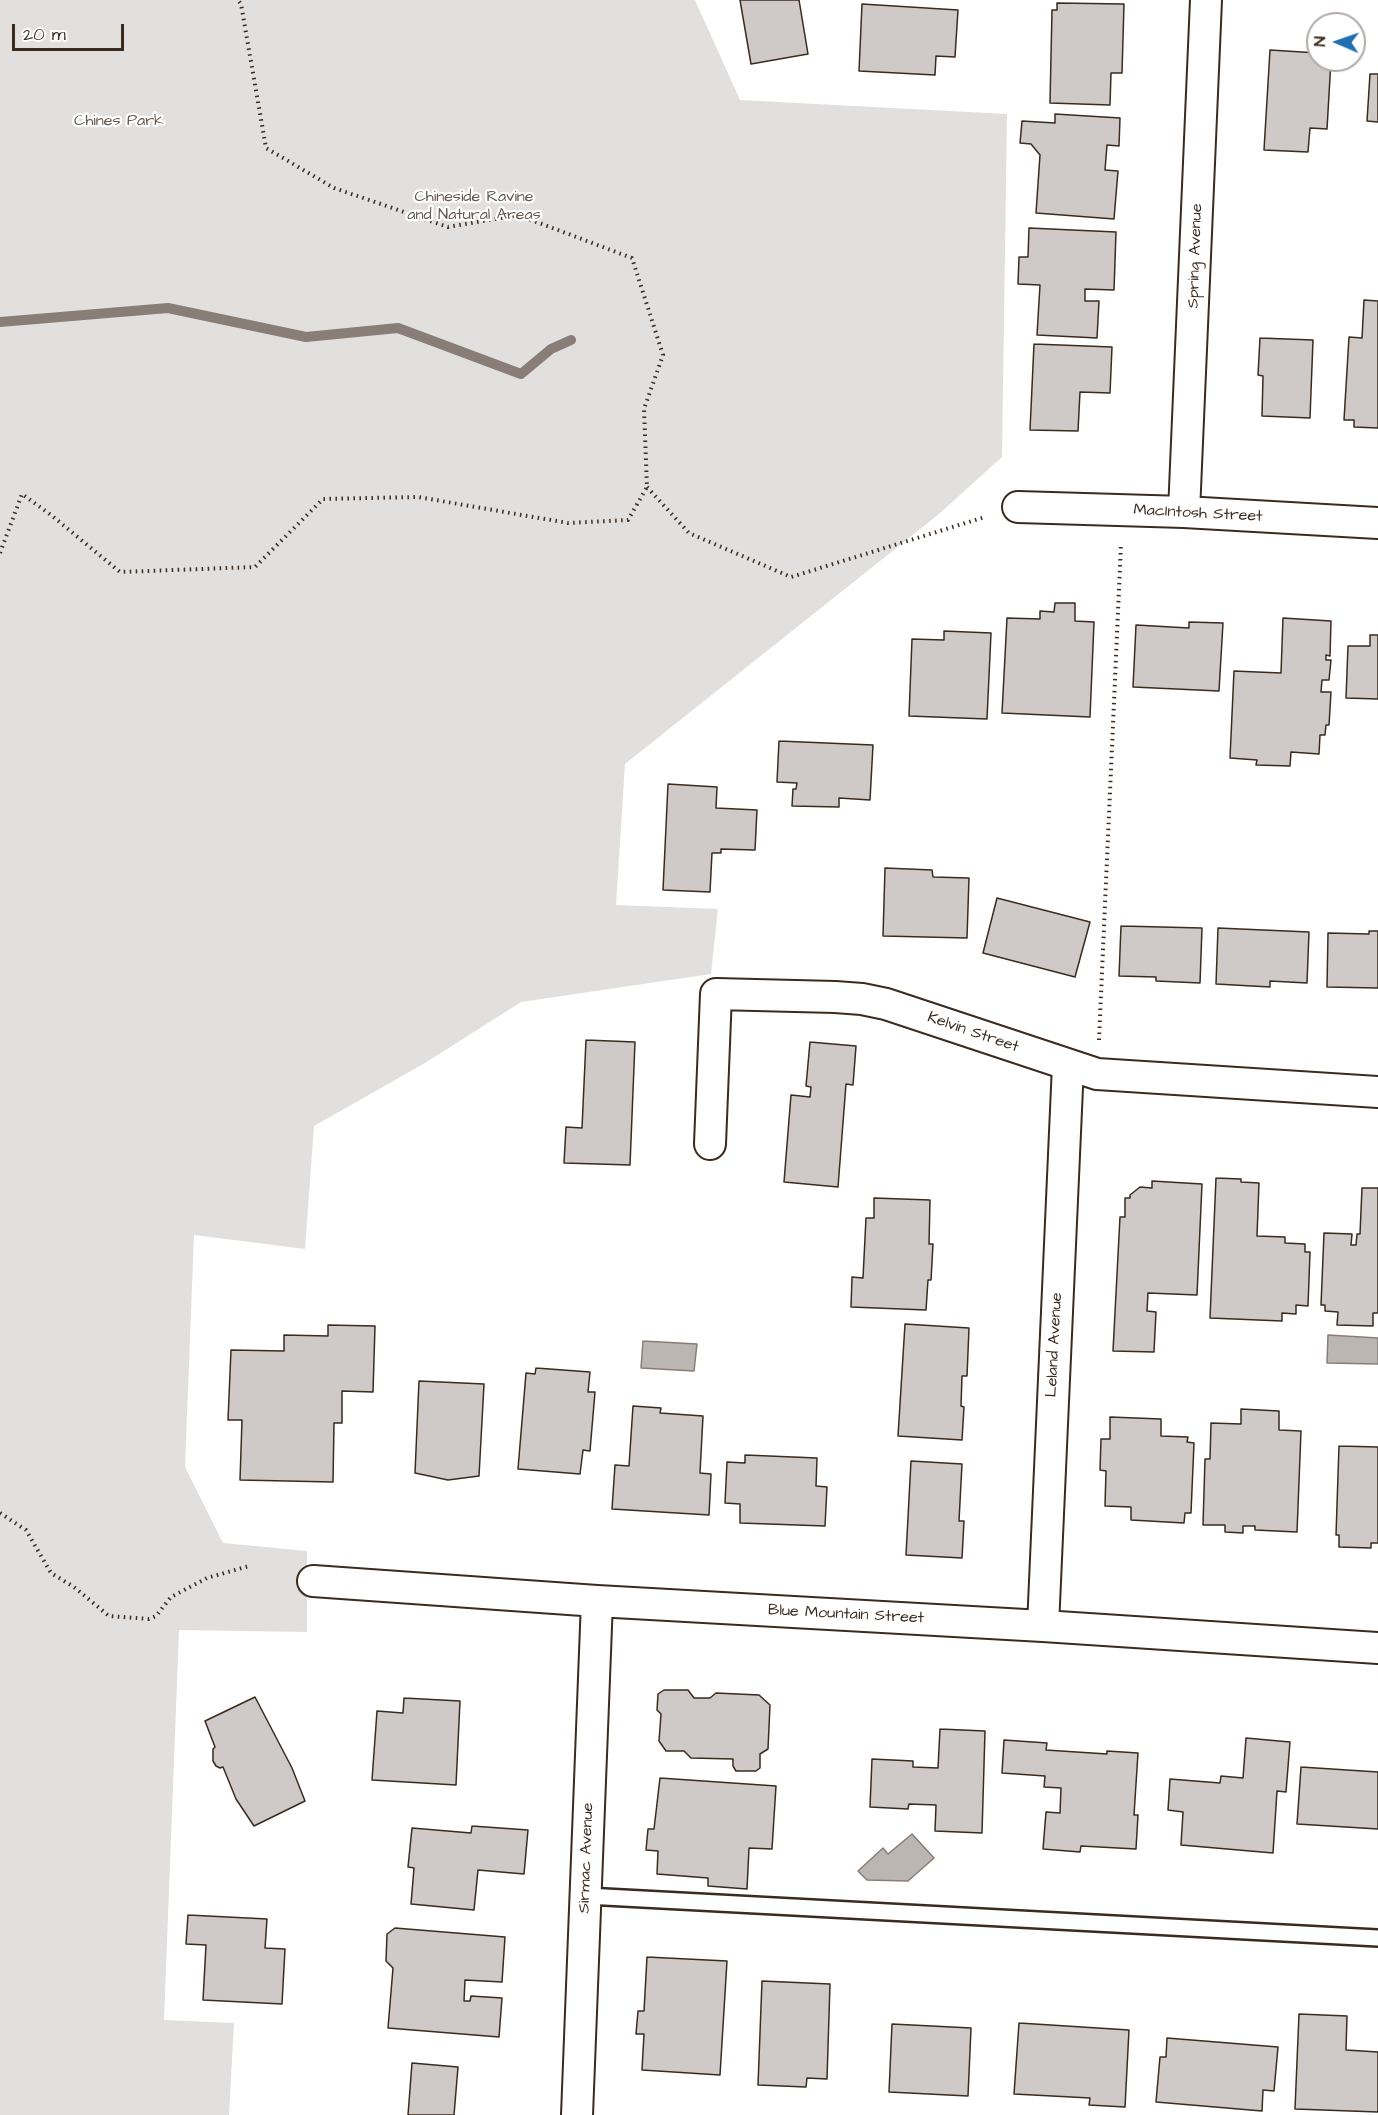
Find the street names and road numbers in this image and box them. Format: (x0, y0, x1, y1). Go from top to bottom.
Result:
street label: Spring Avenue (1185, 203, 1207, 309)
street label: MacIntosh Street (1133, 501, 1263, 527)
street label: Kelvin Street (925, 1008, 1021, 1058)
street label: Leland Avenue (1043, 1292, 1067, 1398)
street label: Blue Mountain Street (767, 1601, 925, 1629)
street label: Sirmac Avenue (575, 1802, 599, 1914)

